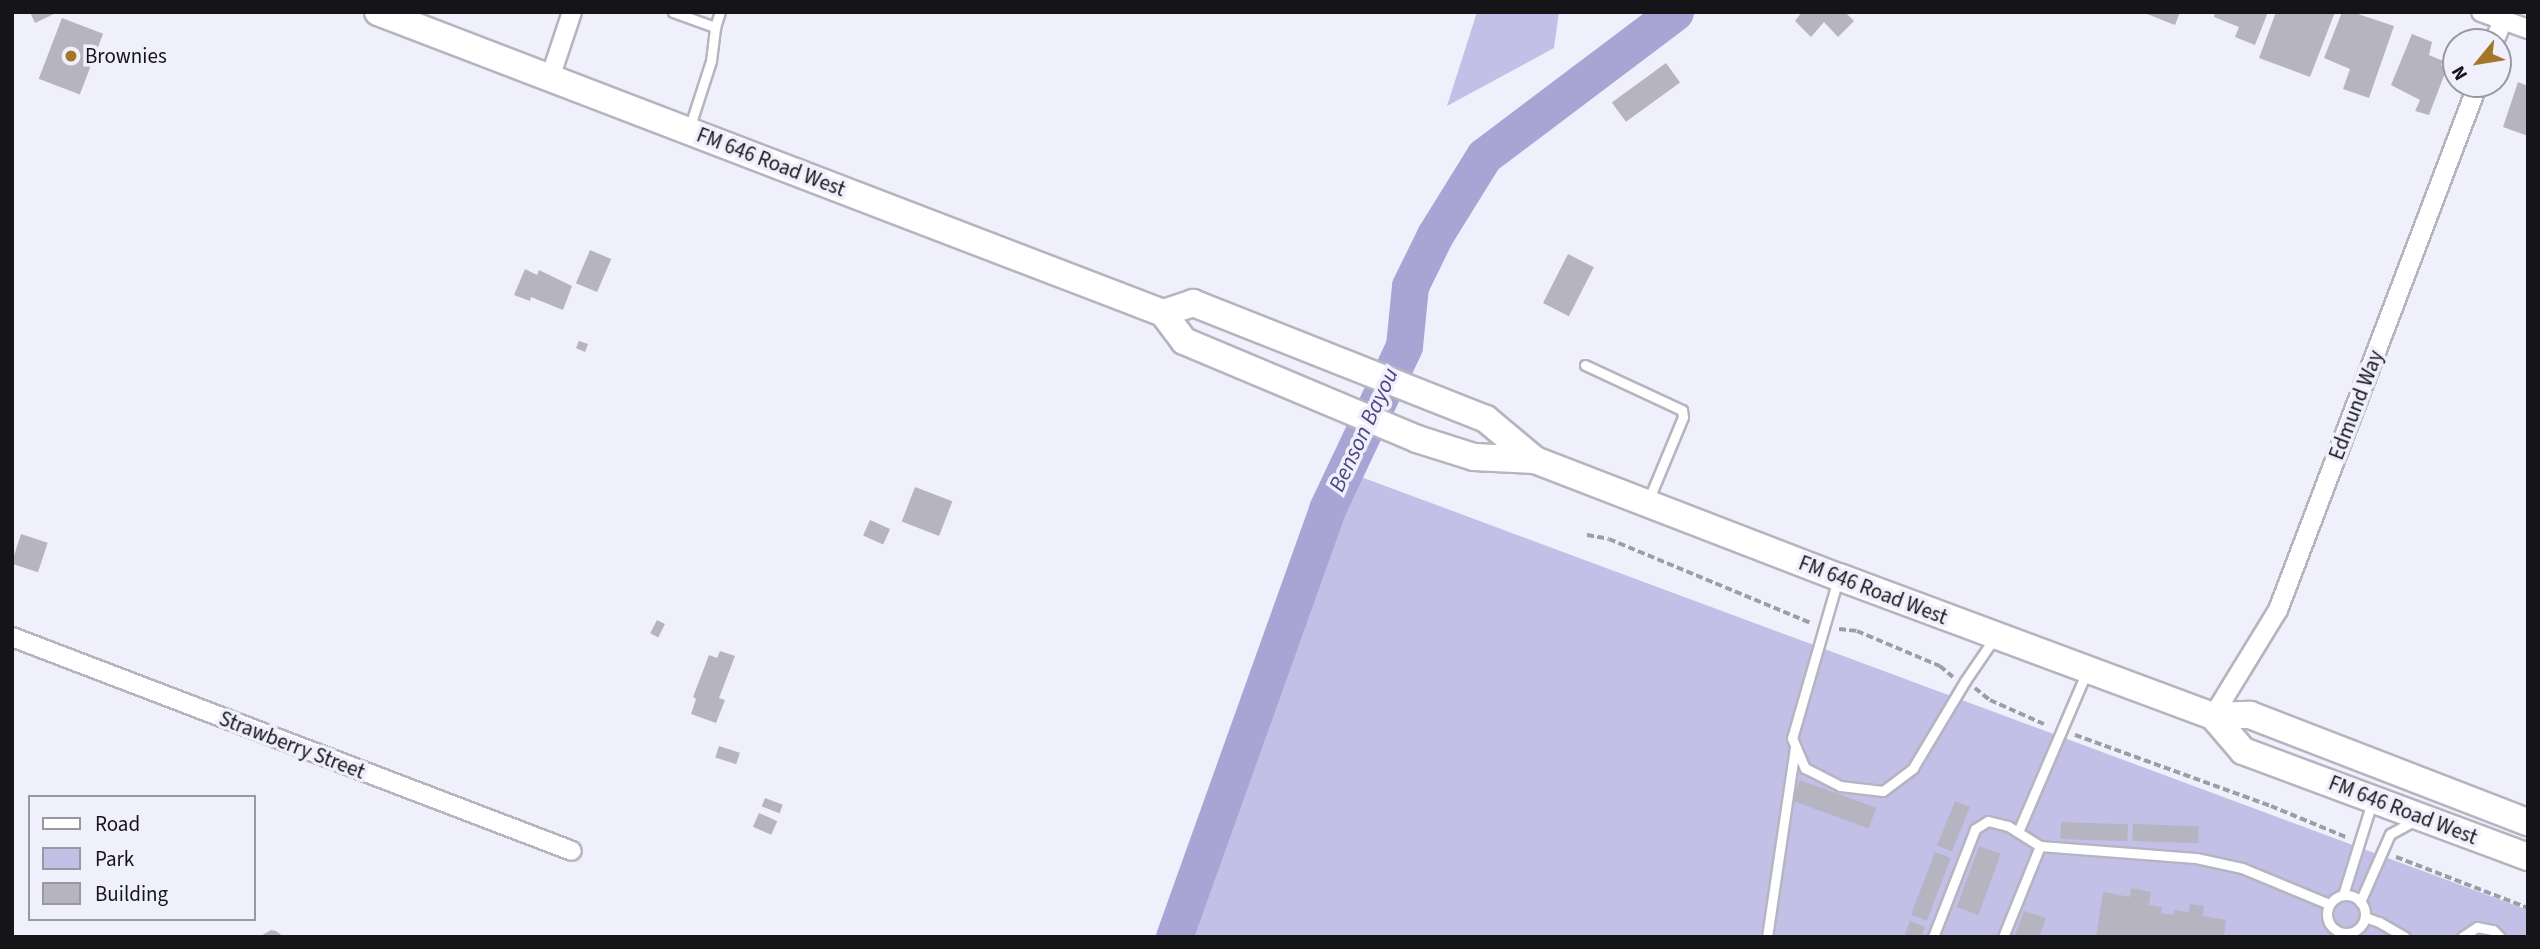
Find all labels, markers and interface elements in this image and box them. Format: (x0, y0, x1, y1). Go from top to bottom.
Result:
north arrow (2442, 28, 2512, 98)
place label: Brownies (85, 43, 167, 69)
marker: Brownies (63, 48, 79, 64)
text: N (2445, 61, 2475, 85)
street label: FM 646 Road West (693, 122, 849, 202)
street label: Edmund Way (2324, 347, 2388, 463)
water label: Benson Bayou (1323, 364, 1405, 496)
street label: FM 646 Road West (1795, 550, 1951, 630)
street label: Strawberry Street (216, 706, 368, 784)
street label: FM 646 Road West (2325, 770, 2481, 850)
legend (28, 795, 256, 921)
text: Road (95, 809, 140, 839)
text: Park (95, 844, 134, 874)
text: Building (95, 879, 168, 909)

